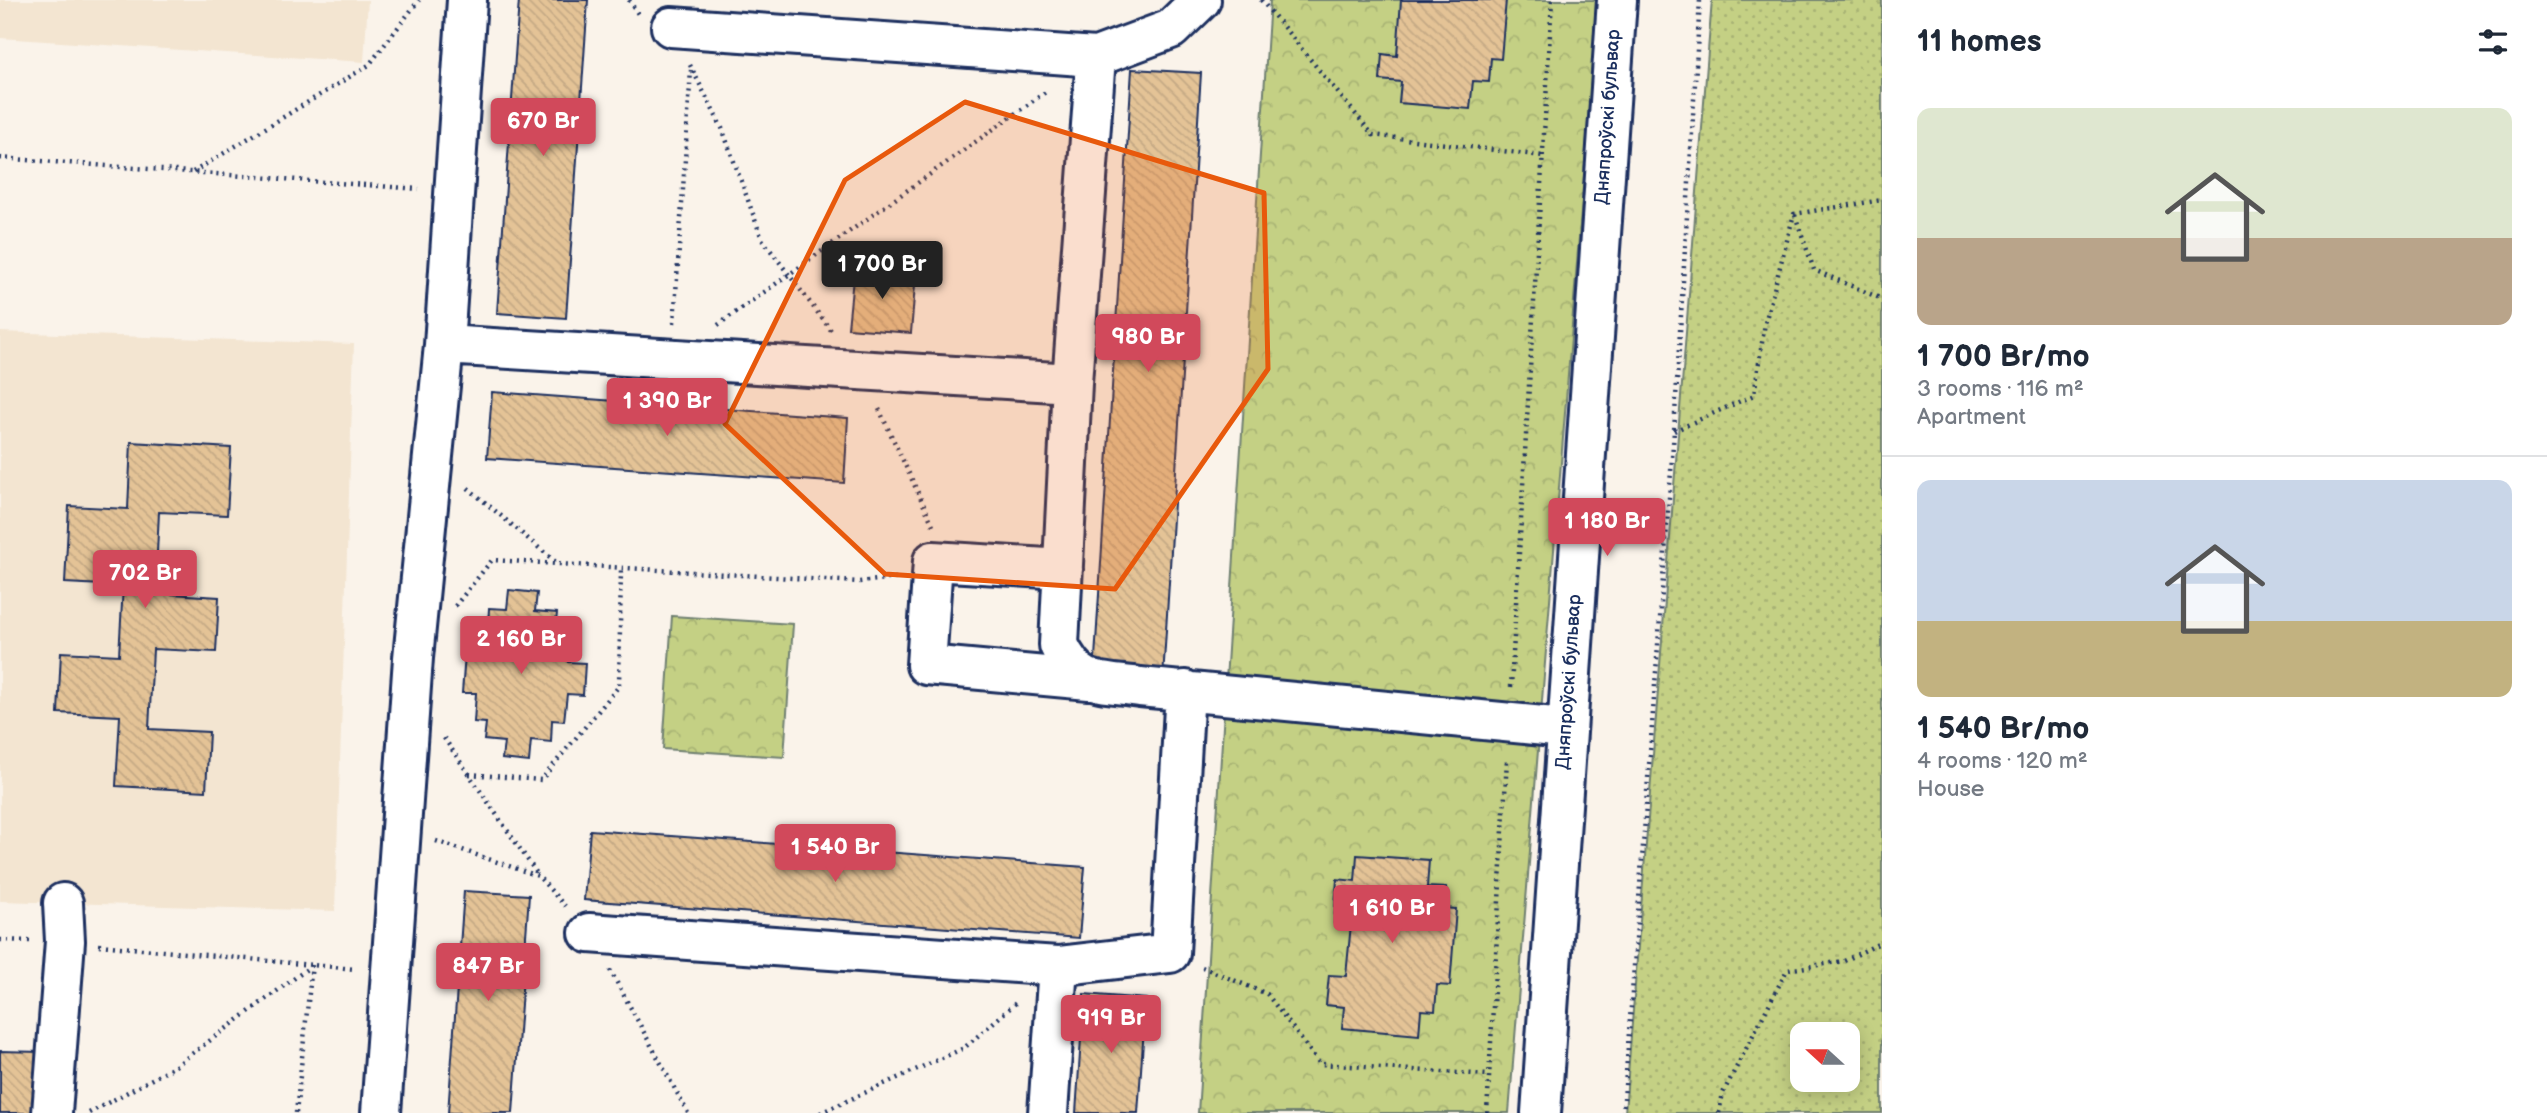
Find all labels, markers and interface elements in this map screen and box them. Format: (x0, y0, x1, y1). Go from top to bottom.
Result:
icon: filters (2474, 23, 2512, 61)
text: 11 homes (1917, 24, 2041, 60)
street label: Дняпроўскі бульвар (1590, 28, 1626, 205)
pin: 670 Br (486, 99, 600, 158)
text: 670 Br (507, 107, 579, 135)
icon: home (2152, 154, 2278, 280)
pin: 1 700 Br (810, 242, 954, 301)
text: 1 700 Br (838, 250, 926, 278)
pin: 980 Br (1091, 314, 1205, 374)
text: 980 Br (1111, 323, 1185, 351)
text: 1 700 Br/mo (1917, 339, 2090, 375)
text: 3 rooms · 116 m² (1917, 375, 2084, 403)
pin: 1 390 Br (595, 378, 739, 438)
text: 1 390 Br (623, 387, 711, 415)
text: Apartment (1917, 403, 2026, 431)
pin: 1 180 Br (1535, 498, 1679, 558)
text: 1 180 Br (1564, 507, 1650, 535)
icon: home (2152, 526, 2278, 652)
pin: 702 Br (88, 550, 202, 610)
text: 702 Br (109, 559, 181, 587)
street label: Дняпроўскі бульвар (1551, 593, 1587, 770)
pin: 2 160 Br (449, 616, 593, 676)
text: 2 160 Br (476, 625, 566, 653)
text: 1 540 Br/mo (1917, 711, 2089, 747)
text: 4 rooms · 120 m² (1917, 747, 2088, 775)
text: House (1917, 775, 1984, 803)
pin: 1 540 Br (763, 824, 907, 884)
text: 1 540 Br (791, 833, 879, 861)
pin: 1 610 Br (1320, 886, 1464, 945)
text: 1 610 Br (1349, 894, 1435, 922)
pin: 847 Br (431, 944, 545, 1003)
text: 847 Br (452, 952, 524, 980)
pin: 919 Br (1054, 996, 1168, 1055)
text: 919 Br (1077, 1004, 1145, 1032)
north arrow (1790, 1022, 1860, 1092)
map controls (1790, 1022, 1860, 1092)

